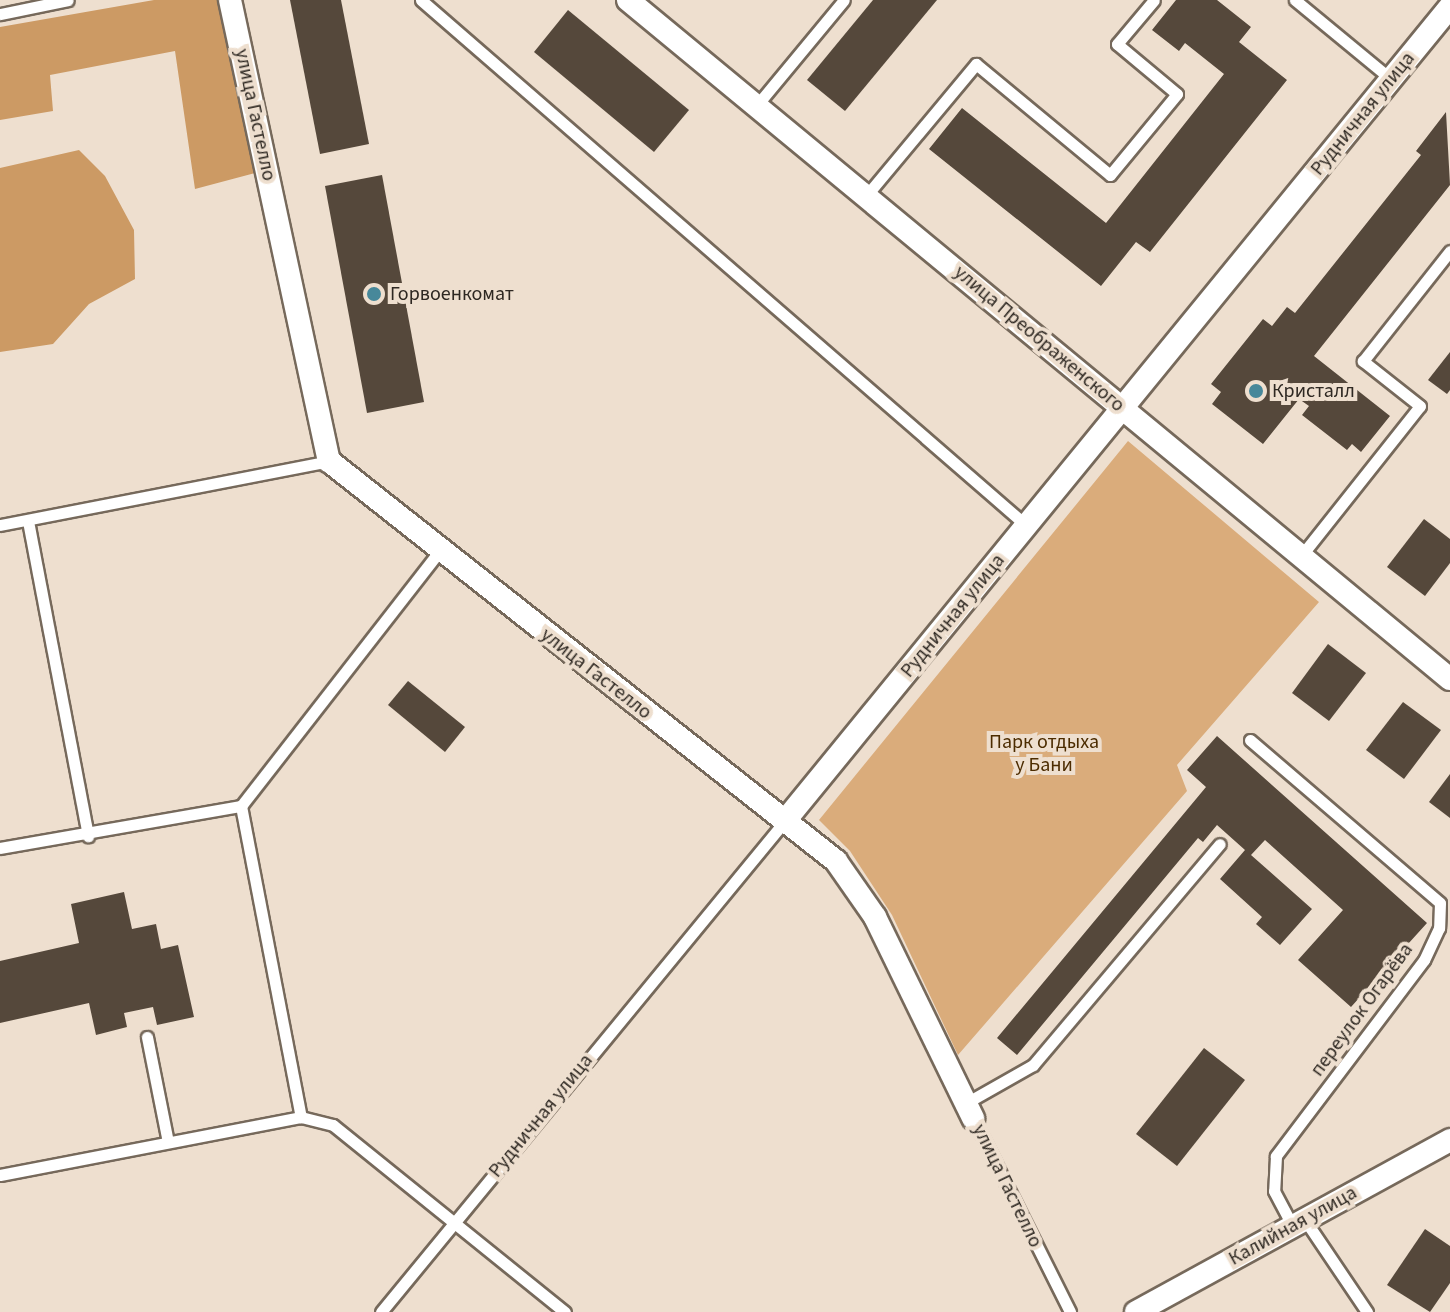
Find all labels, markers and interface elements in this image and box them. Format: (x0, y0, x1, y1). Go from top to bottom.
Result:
street label: улица Гастелло (229, 47, 281, 183)
street label: Рудничная улица (1306, 47, 1420, 181)
street label: улица Преображенского (949, 261, 1129, 417)
place label: Горвоенкомат (390, 282, 514, 306)
marker: Горвоенкомат (365, 285, 383, 303)
place label: Кристалл (1272, 379, 1355, 403)
marker: Кристалл (1247, 382, 1265, 400)
street label: Рудничная улица (896, 549, 1010, 683)
street label: улица Гастелло (536, 623, 656, 725)
park label: Парк отдыха у Бани (989, 731, 1099, 778)
street label: переулок Огарёва (1306, 939, 1418, 1081)
street label: Рудничная улица (484, 1049, 598, 1183)
street label: улица Гастелло (967, 1120, 1047, 1252)
street label: Калийная улица (1225, 1181, 1361, 1271)

